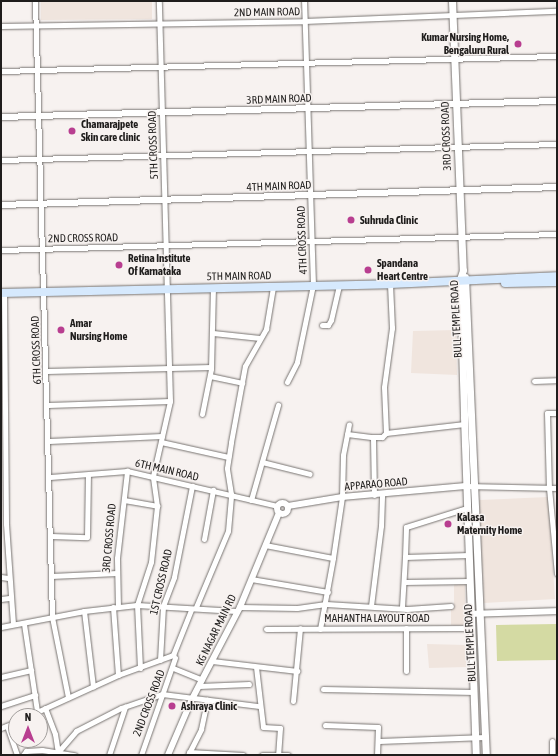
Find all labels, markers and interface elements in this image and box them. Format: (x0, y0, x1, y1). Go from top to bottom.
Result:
street label: 2ND MAIN ROAD (234, 5, 300, 19)
place label: Kumar Nursing Home, Bengaluru Rural (421, 31, 509, 57)
marker: Kumar Nursing Home, Bengaluru Rural (512, 38, 524, 50)
street label: 3RD MAIN ROAD (246, 91, 312, 107)
street label: 3RD CROSS ROAD (438, 101, 454, 171)
street label: 5TH CROSS ROAD (145, 110, 161, 180)
place label: Chamarajpete Skin care clinic (81, 118, 140, 144)
marker: Chamarajpete Skin care clinic (66, 125, 78, 137)
street label: 4TH MAIN ROAD (246, 178, 312, 194)
street label: 4TH CROSS ROAD (294, 205, 310, 275)
place label: Suhruda Clinic (360, 213, 418, 227)
marker: Suhruda Clinic (345, 214, 357, 226)
street label: 2ND CROSS ROAD (48, 231, 118, 245)
place label: Retina Institute Of Karnataka (128, 252, 190, 278)
place label: Spandana Heart Centre (377, 257, 428, 283)
marker: Retina Institute Of Karnataka (113, 259, 125, 271)
marker: Spandana Heart Centre (362, 264, 374, 276)
street label: 5TH MAIN ROAD (206, 269, 272, 283)
street label: BULL TEMPLE ROAD (447, 280, 465, 358)
street label: 6TH CROSS ROAD (28, 315, 44, 385)
place label: Amar Nursing Home (70, 317, 128, 343)
marker: Amar Nursing Home (55, 324, 67, 336)
street label: 6TH MAIN ROAD (134, 456, 200, 484)
street label: APPARAO ROAD (344, 475, 408, 493)
street label: 3RD CROSS ROAD (99, 503, 119, 573)
place label: Kalasa Maternity Home (457, 511, 522, 537)
marker: Kalasa Maternity Home (442, 518, 454, 530)
street label: 1ST CROSS ROAD (147, 548, 175, 616)
street label: KG NAGAR MAIN RD (193, 592, 239, 668)
street label: BULL TEMPLE ROAD (461, 604, 479, 682)
street label: MAHANTHA LAYOUT ROAD (324, 611, 430, 625)
street label: 2ND CROSS ROAD (130, 668, 168, 738)
place label: Ashraya Clinic (181, 699, 237, 713)
marker: Ashraya Clinic (166, 700, 178, 712)
north arrow (8, 708, 48, 748)
text: N (25, 711, 31, 723)

